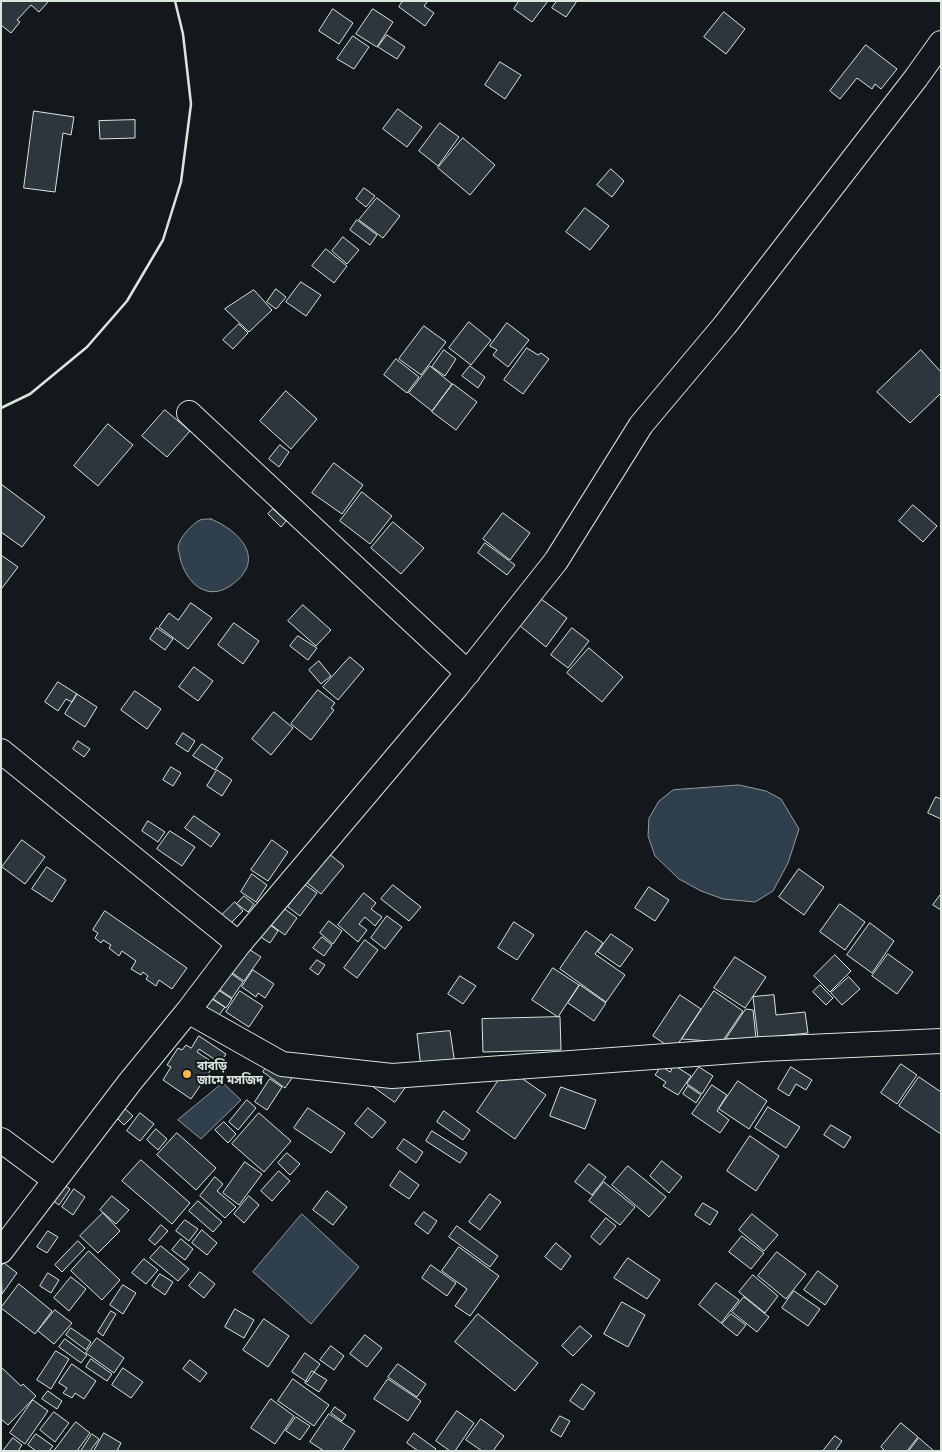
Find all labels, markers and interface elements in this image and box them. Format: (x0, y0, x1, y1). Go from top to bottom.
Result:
place label: বাবড়ি জামে মসজিদ (197, 1060, 263, 1088)
marker: বাবড়ি জামে মসজিদ (181, 1068, 193, 1080)

